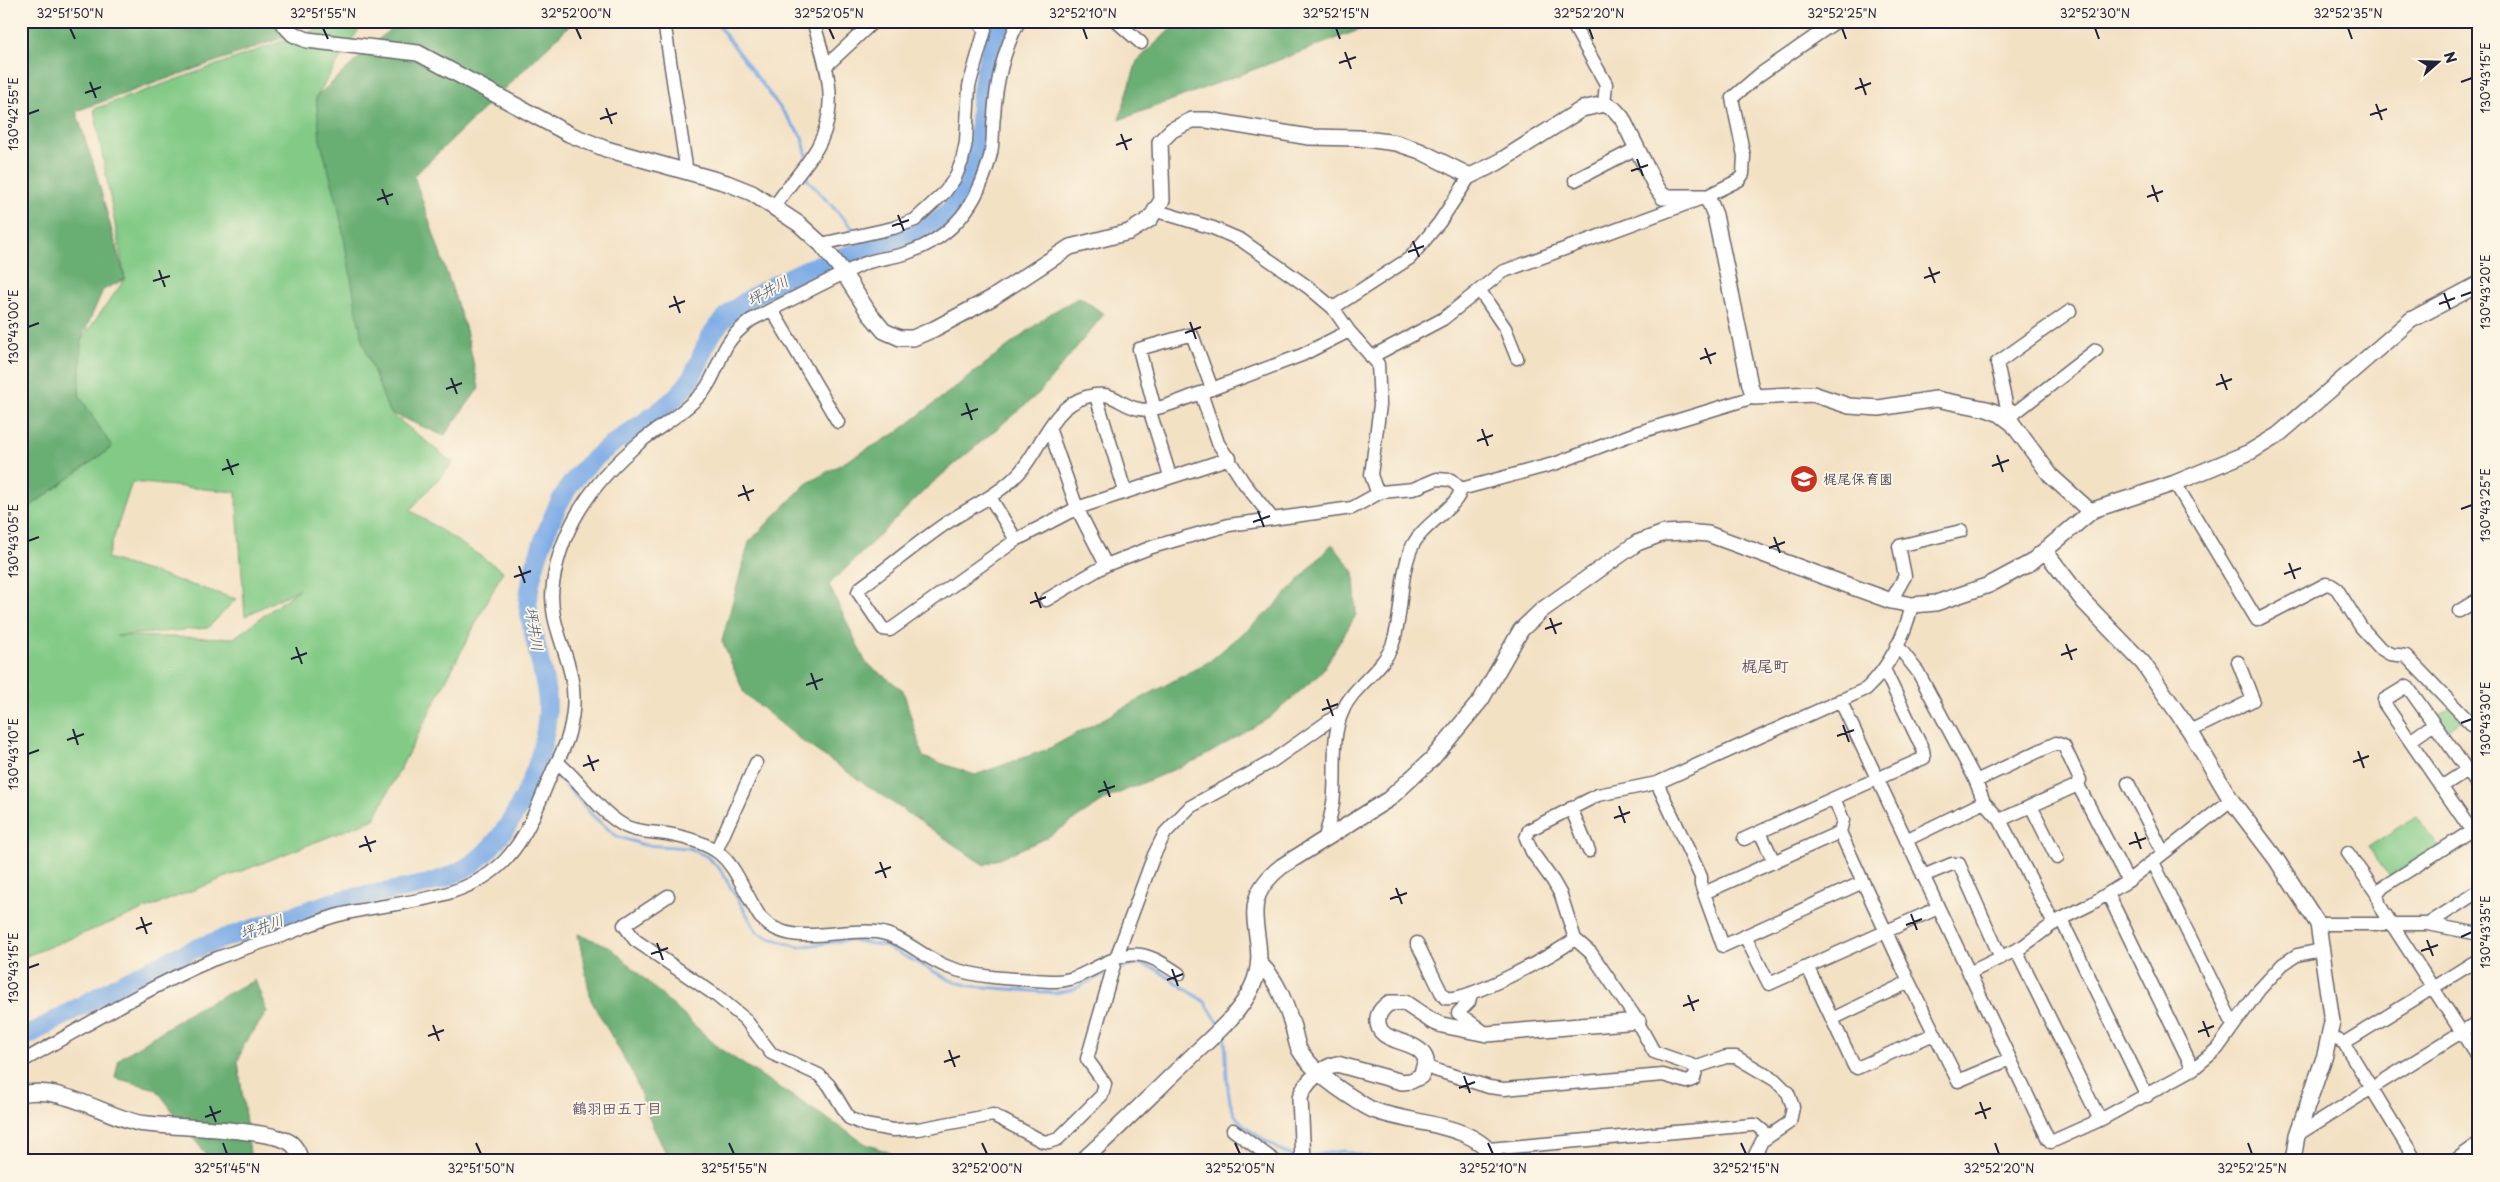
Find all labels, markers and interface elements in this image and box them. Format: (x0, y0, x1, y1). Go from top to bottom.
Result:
text: 32°51'50"N (36, 4, 104, 22)
text: 32°51'55"N (290, 4, 356, 22)
text: 32°52'00"N (541, 4, 611, 22)
text: 32°52'05"N (794, 4, 864, 22)
text: 32°52'10"N (1049, 4, 1117, 22)
text: 32°52'15"N (1303, 4, 1369, 22)
text: 32°52'20"N (1554, 4, 1624, 22)
text: 32°52'25"N (1807, 4, 1877, 22)
text: 32°52'30"N (2060, 4, 2130, 22)
text: 32°52'35"N (2313, 4, 2383, 22)
north arrow (2412, 38, 2462, 88)
text: 130°43'15"E (2476, 43, 2494, 113)
text: N (2439, 49, 2462, 66)
text: 130°42'55"E (4, 77, 22, 151)
text: 130°43'20"E (2476, 255, 2494, 329)
water label: 坪井川 (742, 269, 793, 311)
text: 130°43'00"E (4, 289, 22, 365)
school or university icon: 梶尾保育園 (1789, 464, 1819, 494)
place label: 梶尾保育園 (1823, 468, 1893, 489)
text: 130°43'25"E (2476, 468, 2494, 542)
text: 130°43'05"E (4, 504, 22, 578)
water label: 坪井川 (521, 605, 550, 653)
district label: 梶尾町 (1741, 653, 1789, 677)
text: 130°43'30"E (2476, 682, 2494, 756)
text: 130°43'10"E (4, 718, 22, 790)
text: 130°43'35"E (2476, 895, 2494, 969)
water label: 坪井川 (236, 907, 287, 944)
text: 130°43'15"E (4, 933, 22, 1003)
district label: 鶴羽田五丁目 (572, 1096, 662, 1119)
text: 32°51'45"N (194, 1159, 260, 1177)
text: 32°51'50"N (447, 1159, 515, 1177)
text: 32°51'55"N (701, 1159, 767, 1177)
text: 32°52'00"N (952, 1159, 1022, 1177)
text: 32°52'05"N (1205, 1159, 1275, 1177)
text: 32°52'10"N (1459, 1159, 1527, 1177)
text: 32°52'15"N (1713, 1159, 1779, 1177)
text: 32°52'20"N (1964, 1159, 2034, 1177)
text: 32°52'25"N (2217, 1159, 2287, 1177)

